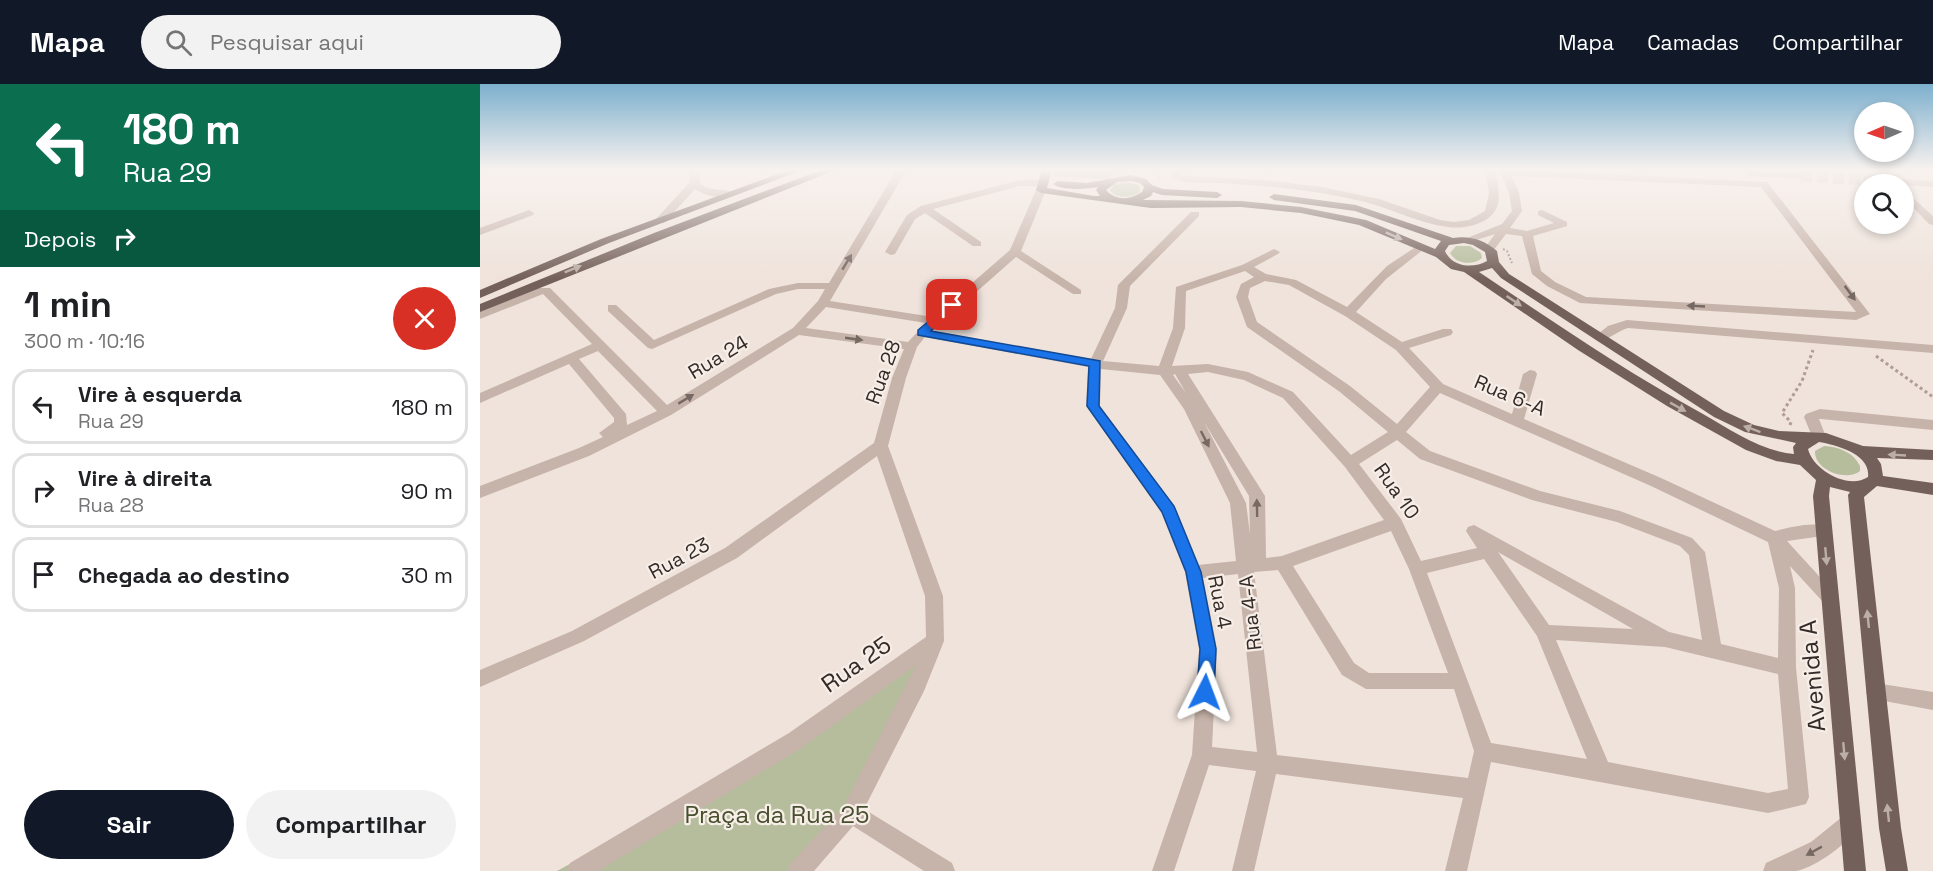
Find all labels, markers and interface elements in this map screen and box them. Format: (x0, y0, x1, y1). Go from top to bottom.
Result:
search box (141, 15, 561, 69)
text: Mapa (30, 24, 105, 60)
icon: search (162, 26, 195, 59)
text: Pesquisar aqui (210, 28, 364, 56)
text: Mapa (1558, 29, 1614, 56)
text: Camadas (1647, 29, 1739, 56)
text: Compartilhar (1772, 29, 1903, 56)
north arrow (1854, 102, 1914, 162)
map controls (1854, 102, 1914, 234)
text: 180 m (123, 103, 241, 156)
icon: left (24, 108, 102, 186)
text: Rua 29 (123, 155, 212, 190)
button: search (1854, 174, 1914, 234)
icon: right (108, 222, 141, 255)
text: Depois (24, 225, 96, 253)
one-way arrow (1386, 231, 1403, 240)
one-way arrow (842, 253, 852, 270)
one-way arrow (564, 264, 582, 273)
pin (926, 279, 977, 330)
text: 1 min (24, 282, 112, 328)
one-way arrow (1843, 286, 1855, 301)
button: close (393, 287, 456, 350)
icon: arrive (935, 288, 968, 321)
one-way arrow (1506, 295, 1522, 307)
one-way arrow (1686, 301, 1705, 310)
text: 300 m · 10:16 (24, 328, 145, 354)
street label: Rua 24 (683, 329, 753, 385)
one-way arrow (845, 334, 864, 344)
street label: Rua 28 (859, 337, 907, 407)
street label: Rua 6-A (1470, 368, 1550, 422)
text: Vire à esquerda (78, 380, 242, 408)
icon: left (27, 390, 60, 423)
text: 180 m (391, 393, 453, 421)
one-way arrow (678, 394, 694, 405)
one-way arrow (1670, 402, 1687, 412)
text: Rua 29 (78, 408, 144, 434)
one-way arrow (1743, 423, 1761, 433)
one-way arrow (1201, 431, 1210, 448)
one-way arrow (1887, 450, 1906, 459)
street label: Rua 10 (1368, 458, 1426, 524)
text: Vire à direita (78, 464, 212, 492)
icon: right (27, 474, 60, 507)
text: 90 m (401, 477, 453, 505)
text: Rua 28 (78, 492, 144, 518)
one-way arrow (1252, 499, 1262, 518)
street label: Rua 23 (644, 531, 714, 585)
one-way arrow (1821, 547, 1831, 566)
icon: arrive (27, 558, 60, 591)
text: Chegada ao destino (78, 561, 290, 589)
text: 30 m (401, 561, 453, 589)
street label: Rua 4 (1202, 573, 1238, 631)
street label: Rua 4-A (1232, 574, 1268, 652)
one-way arrow (1863, 610, 1873, 629)
street label: Avenida A (1792, 619, 1832, 733)
street label: Rua 25 (815, 629, 897, 699)
position arrow (1173, 660, 1237, 724)
one-way arrow (1839, 741, 1849, 760)
button: Sair (24, 790, 234, 859)
button: Compartilhar (246, 790, 456, 859)
park label: Praça da Rua 25 (685, 799, 869, 830)
one-way arrow (1884, 804, 1893, 823)
one-way arrow (1805, 846, 1822, 856)

